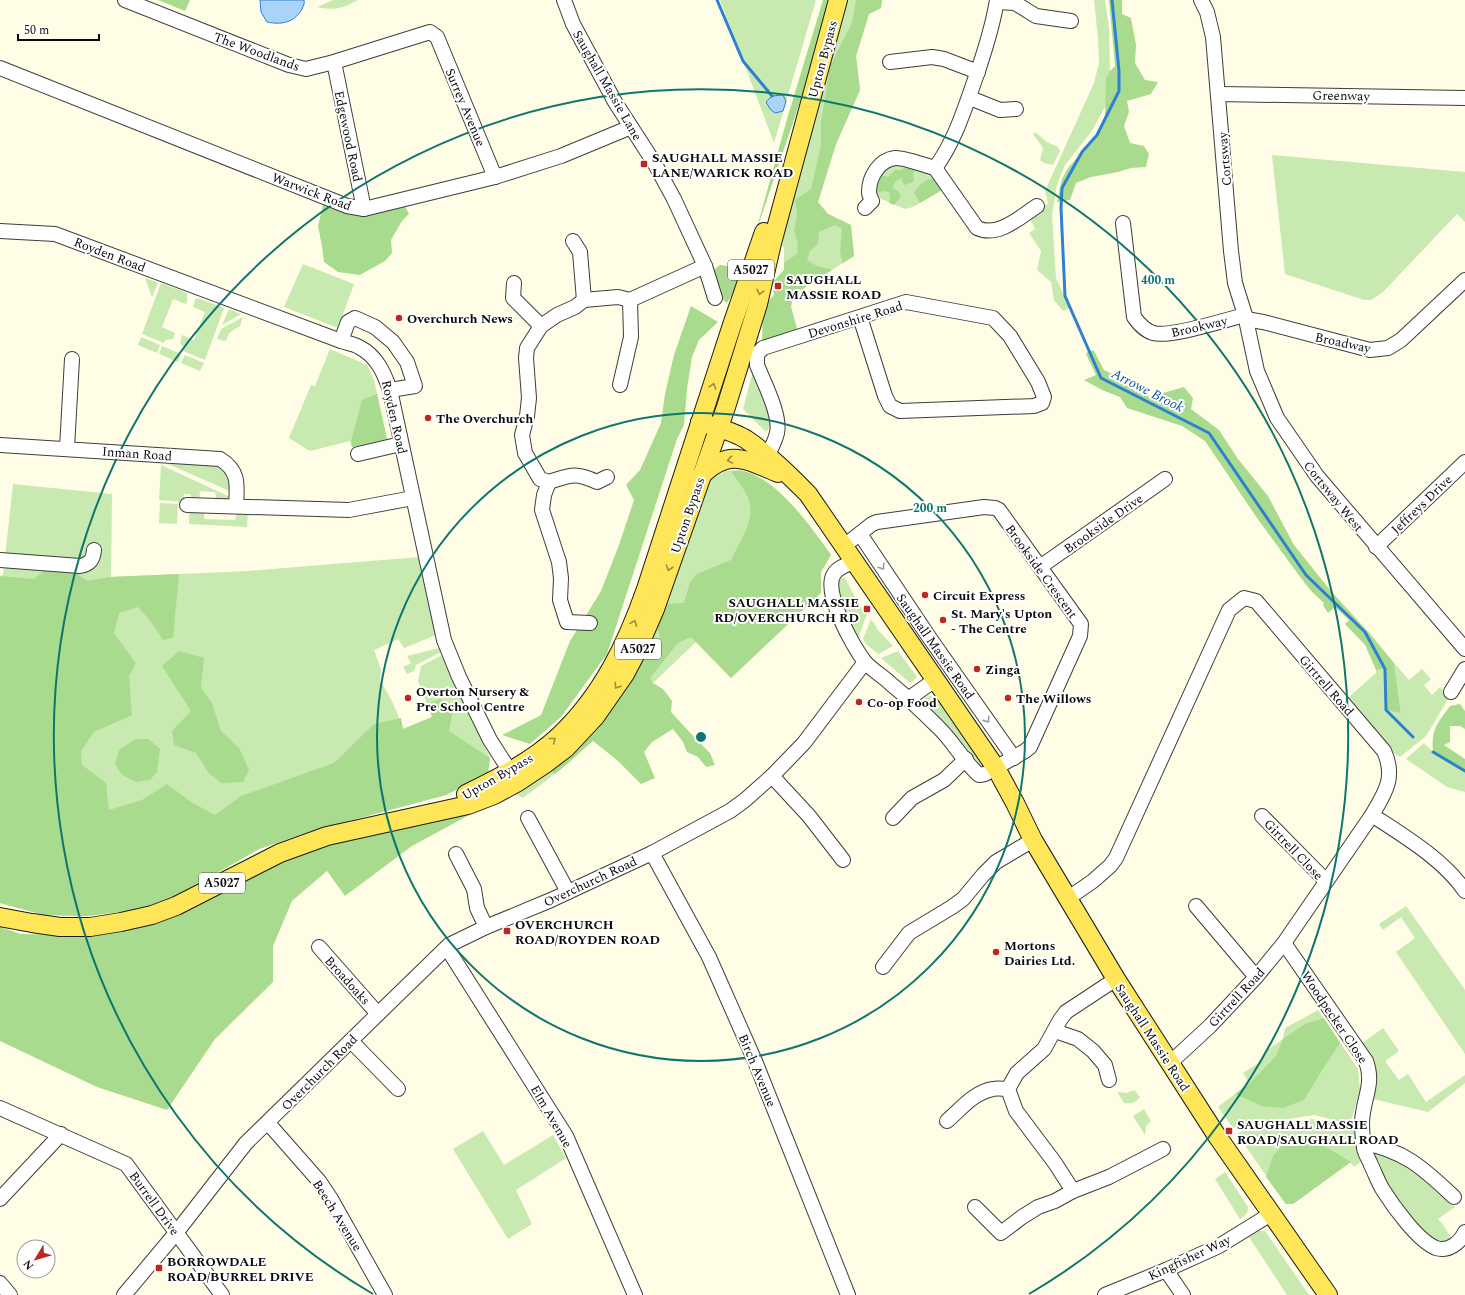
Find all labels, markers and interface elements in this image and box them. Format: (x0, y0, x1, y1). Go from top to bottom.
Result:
scale bar (18, 16, 99, 42)
street label: Upton Bypass (803, 18, 843, 100)
text: 50 m (24, 21, 49, 40)
street label: The Woodlands (211, 27, 303, 77)
street label: Saughall Massie Lane (567, 27, 647, 144)
street label: Surrey Avenue (440, 65, 491, 150)
street label: Greenway (1312, 85, 1371, 107)
street label: Edgewood Road (329, 89, 367, 184)
street label: Cortsway (1213, 130, 1237, 187)
place label: SAUGHALL MASSIE LANE/WARICK ROAD (652, 148, 793, 183)
marker: SAUGHALL MASSIE LANE/WARICK ROAD (639, 159, 649, 169)
street label: Warwick Road (269, 168, 354, 216)
street label: Royden Road (71, 232, 148, 278)
road number: A5027 (728, 260, 774, 280)
place label: SAUGHALL MASSIE ROAD (786, 270, 881, 305)
text: 400 m (1141, 271, 1175, 290)
marker: SAUGHALL MASSIE ROAD (773, 281, 783, 291)
one-way arrow (757, 289, 765, 295)
street label: Devonshire Road (805, 296, 905, 344)
place label: Overchurch News (407, 309, 513, 329)
street label: Brookway (1169, 311, 1230, 343)
marker: Overchurch News (394, 313, 404, 323)
street label: Broadway (1313, 327, 1373, 359)
water label: Arrowe Brook (1107, 363, 1188, 418)
street label: Royden Road (376, 378, 412, 456)
one-way arrow (708, 382, 716, 389)
place label: The Overchurch (436, 409, 533, 429)
marker: The Overchurch (423, 413, 433, 423)
street label: Inman Road (101, 442, 173, 466)
one-way arrow (726, 455, 733, 463)
street label: Cortsway West (1298, 457, 1368, 537)
street label: Jeffreys Drive (1387, 470, 1457, 539)
street label: Upton Bypass (666, 474, 710, 556)
street label: Brookside Drive (1060, 489, 1147, 559)
text: 200 m (913, 499, 947, 518)
street label: Brookside Crescent (1000, 520, 1083, 623)
one-way arrow (877, 562, 884, 569)
one-way arrow (665, 564, 673, 571)
place label: Circuit Express (933, 586, 1026, 606)
street label: Saughall Massie Road (891, 590, 979, 704)
marker: Circuit Express (920, 590, 930, 600)
place label: SAUGHALL MASSIE RD/OVERCHURCH RD (714, 593, 859, 628)
marker: SAUGHALL MASSIE RD/OVERCHURCH RD (862, 604, 872, 614)
place label: St. Mary's Upton - The Centre (951, 604, 1052, 639)
marker: St. Mary's Upton - The Centre (938, 615, 948, 625)
one-way arrow (629, 619, 637, 626)
road number: A5027 (615, 639, 661, 659)
street label: Girtrell Road (1294, 651, 1359, 721)
place label: Zinga (985, 660, 1020, 680)
marker: Zinga (972, 664, 982, 674)
place label: Overton Nursery & Pre School Centre (416, 682, 529, 717)
one-way arrow (615, 682, 622, 689)
place label: The Willows (1016, 689, 1091, 709)
marker: Overton Nursery & Pre School Centre (403, 693, 413, 703)
place label: Co-op Food (867, 693, 937, 713)
marker: The Willows (1003, 693, 1013, 703)
marker: Co-op Food (854, 697, 864, 707)
one-way arrow (982, 715, 989, 722)
centre of rings (694, 730, 708, 744)
one-way arrow (549, 738, 556, 745)
street label: Upton Bypass (458, 748, 537, 805)
street label: Girtrell Close (1259, 815, 1328, 885)
street label: Overchurch Road (540, 851, 640, 912)
road number: A5027 (199, 873, 245, 893)
place label: OVERCHURCH ROAD/ROYDEN ROAD (515, 915, 660, 950)
marker: OVERCHURCH ROAD/ROYDEN ROAD (502, 926, 512, 936)
place label: Mortons Dairies Ltd. (1004, 936, 1075, 971)
marker: Mortons Dairies Ltd. (991, 947, 1001, 957)
street label: Broadoaks (320, 952, 375, 1010)
street label: Girtrell Road (1204, 963, 1270, 1032)
street label: Woodpecker Close (1296, 967, 1373, 1068)
street label: Saughall Massie Road (1110, 980, 1195, 1096)
street label: Overchurch Road (277, 1030, 363, 1116)
street label: Birch Avenue (733, 1031, 781, 1110)
street label: Elm Avenue (525, 1081, 577, 1152)
place label: SAUGHALL MASSIE ROAD/SAUGHALL ROAD (1237, 1115, 1398, 1150)
marker: SAUGHALL MASSIE ROAD/SAUGHALL ROAD (1224, 1126, 1234, 1136)
street label: Burrell Drive (124, 1167, 184, 1240)
street label: Beech Avenue (307, 1176, 367, 1255)
street label: Kingfisher Way (1145, 1230, 1235, 1286)
north arrow (16, 1239, 56, 1279)
place label: BORROWDALE ROAD/BURREL DRIVE (167, 1252, 314, 1287)
text: N (19, 1256, 38, 1274)
marker: BORROWDALE ROAD/BURREL DRIVE (154, 1263, 164, 1273)

